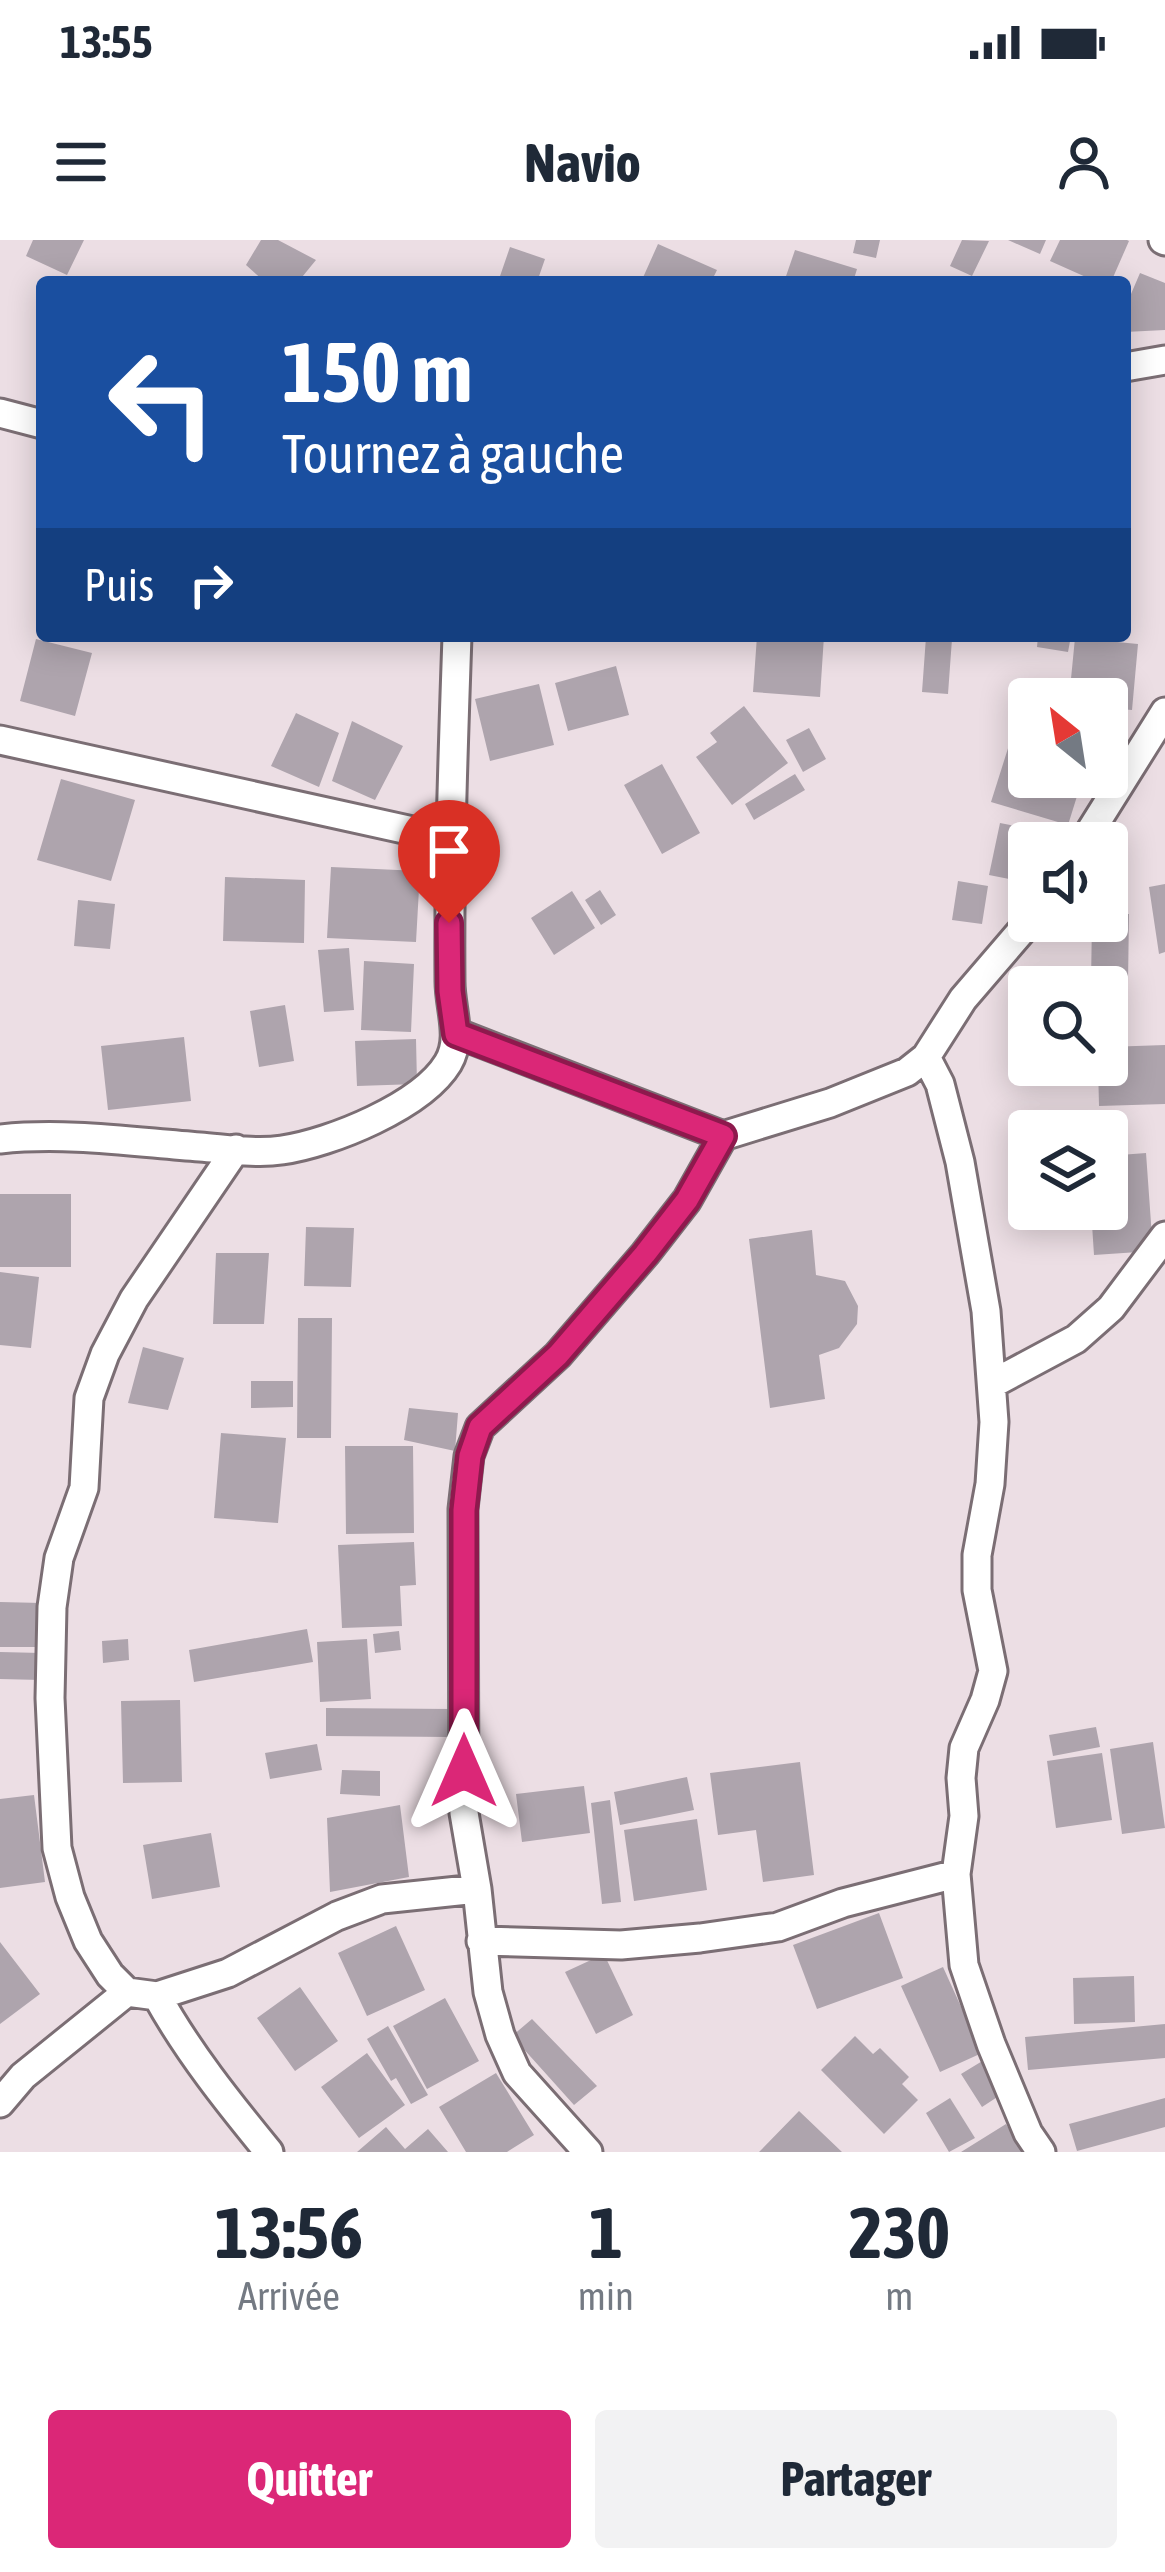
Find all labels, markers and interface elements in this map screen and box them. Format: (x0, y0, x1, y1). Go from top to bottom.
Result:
text: 13:55 (60, 16, 153, 68)
icon: menu (48, 129, 114, 195)
icon: person (1051, 129, 1117, 195)
text: Navio (524, 132, 641, 193)
icon: left (84, 324, 240, 480)
text: 150 m (282, 324, 472, 420)
text: Tournez à gauche (282, 423, 624, 484)
icon: right (178, 552, 244, 618)
text: Puis (84, 559, 154, 611)
north arrow (1008, 678, 1128, 798)
map controls (1008, 678, 1128, 1230)
pin (398, 800, 500, 923)
icon: arrive (416, 818, 482, 884)
button: sound (1008, 822, 1128, 942)
button: search (1008, 966, 1128, 1086)
button: layers (1008, 1110, 1128, 1230)
position arrow (401, 1708, 527, 1834)
text: 13:56 (215, 2191, 363, 2273)
text: 1 (589, 2191, 623, 2273)
text: 230 (849, 2191, 950, 2273)
text: Arrivée (238, 2274, 340, 2318)
text: min (578, 2274, 634, 2318)
text: m (885, 2274, 913, 2318)
button: Quitter (48, 2410, 571, 2548)
button: Partager (595, 2410, 1117, 2548)

